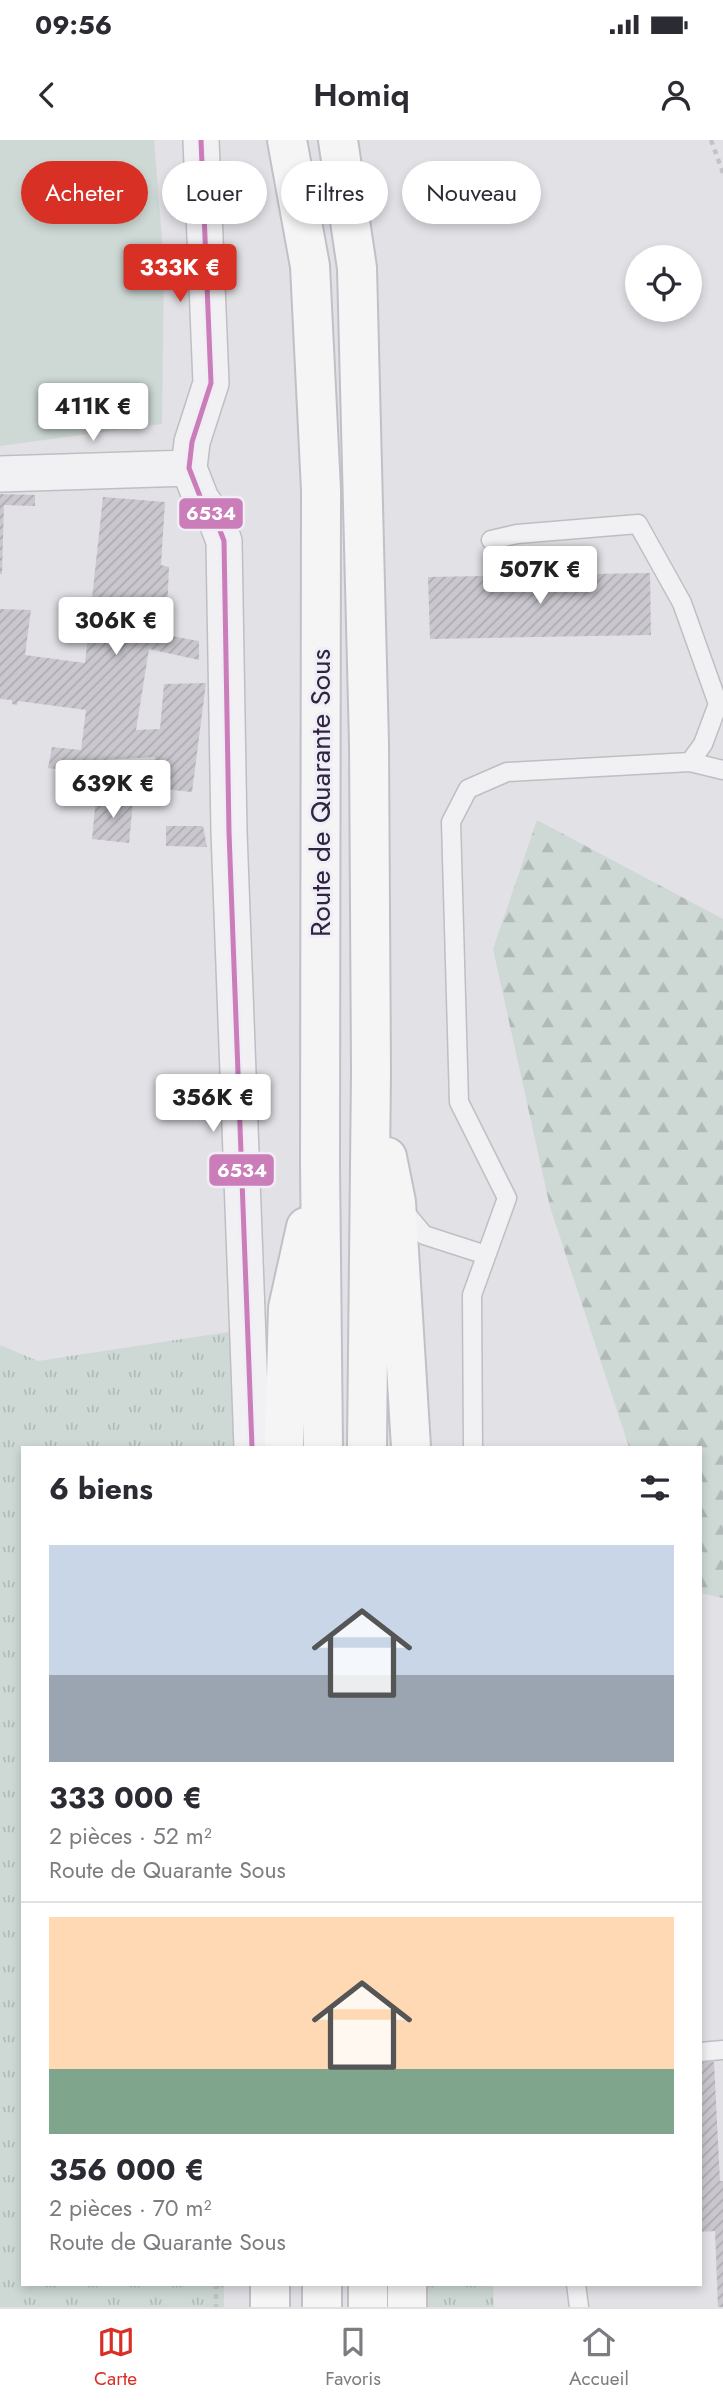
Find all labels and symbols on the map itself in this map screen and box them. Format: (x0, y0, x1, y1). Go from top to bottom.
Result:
pin: 333K € (123, 244, 237, 304)
pin: 411K € (36, 384, 150, 443)
line badge: 6534 (178, 497, 244, 530)
text: 6534 (186, 500, 236, 527)
pin: 507K € (483, 546, 597, 606)
pin: 306K € (59, 598, 173, 657)
street label: Route de Quarante Sous (300, 649, 341, 937)
pin: 639K € (56, 760, 170, 820)
pin: 356K € (156, 1074, 270, 1134)
line badge: 6534 (208, 1153, 275, 1187)
text: 6534 (217, 1157, 267, 1184)

